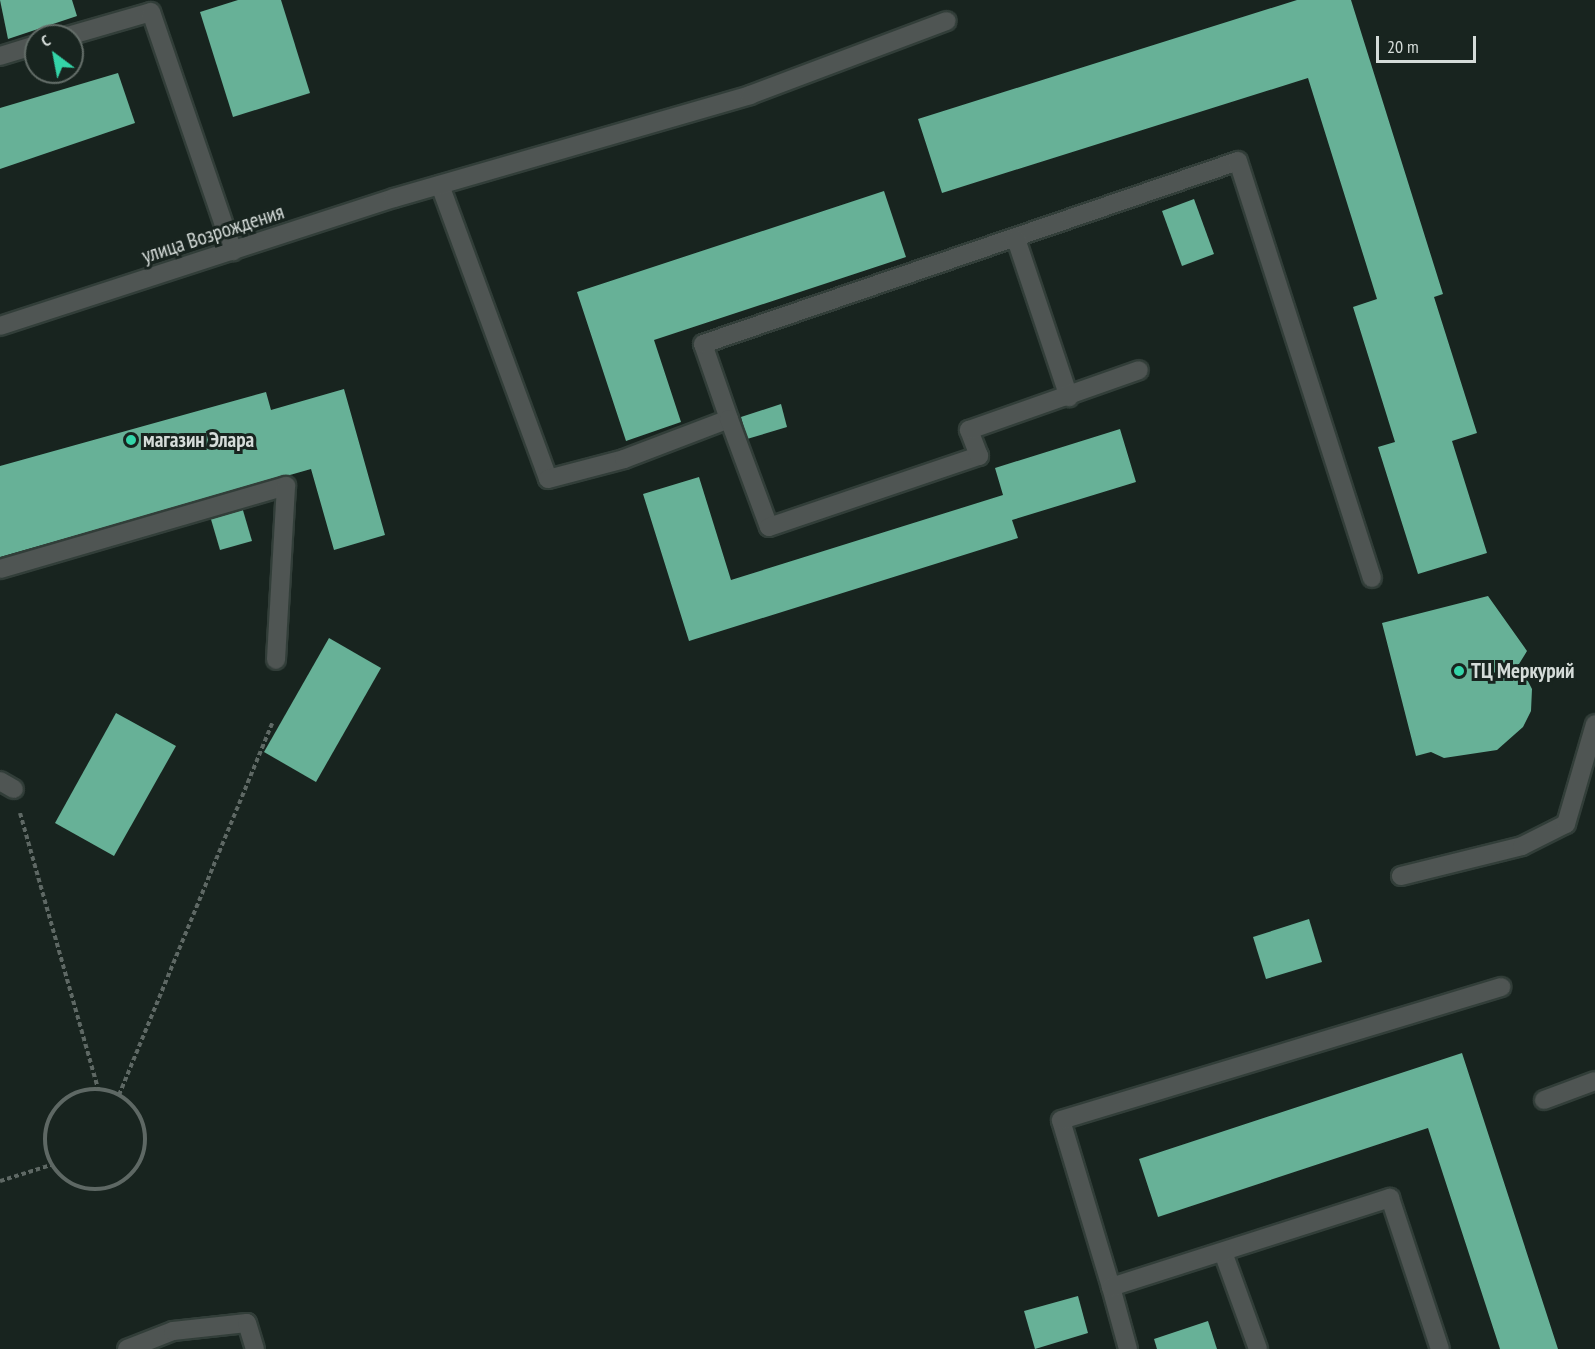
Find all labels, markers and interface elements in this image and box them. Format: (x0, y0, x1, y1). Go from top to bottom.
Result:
north arrow (24, 24, 84, 84)
scale bar (1379, 24, 1480, 62)
text: С (37, 30, 54, 51)
text: 20 m (1387, 35, 1419, 58)
street label: улица Возрождения (139, 199, 287, 269)
place label: магазин Элара (143, 427, 254, 453)
marker: магазин Элара (124, 433, 138, 447)
place label: ТЦ Меркурий (1471, 658, 1574, 684)
marker: ТЦ Меркурий (1452, 664, 1466, 678)

